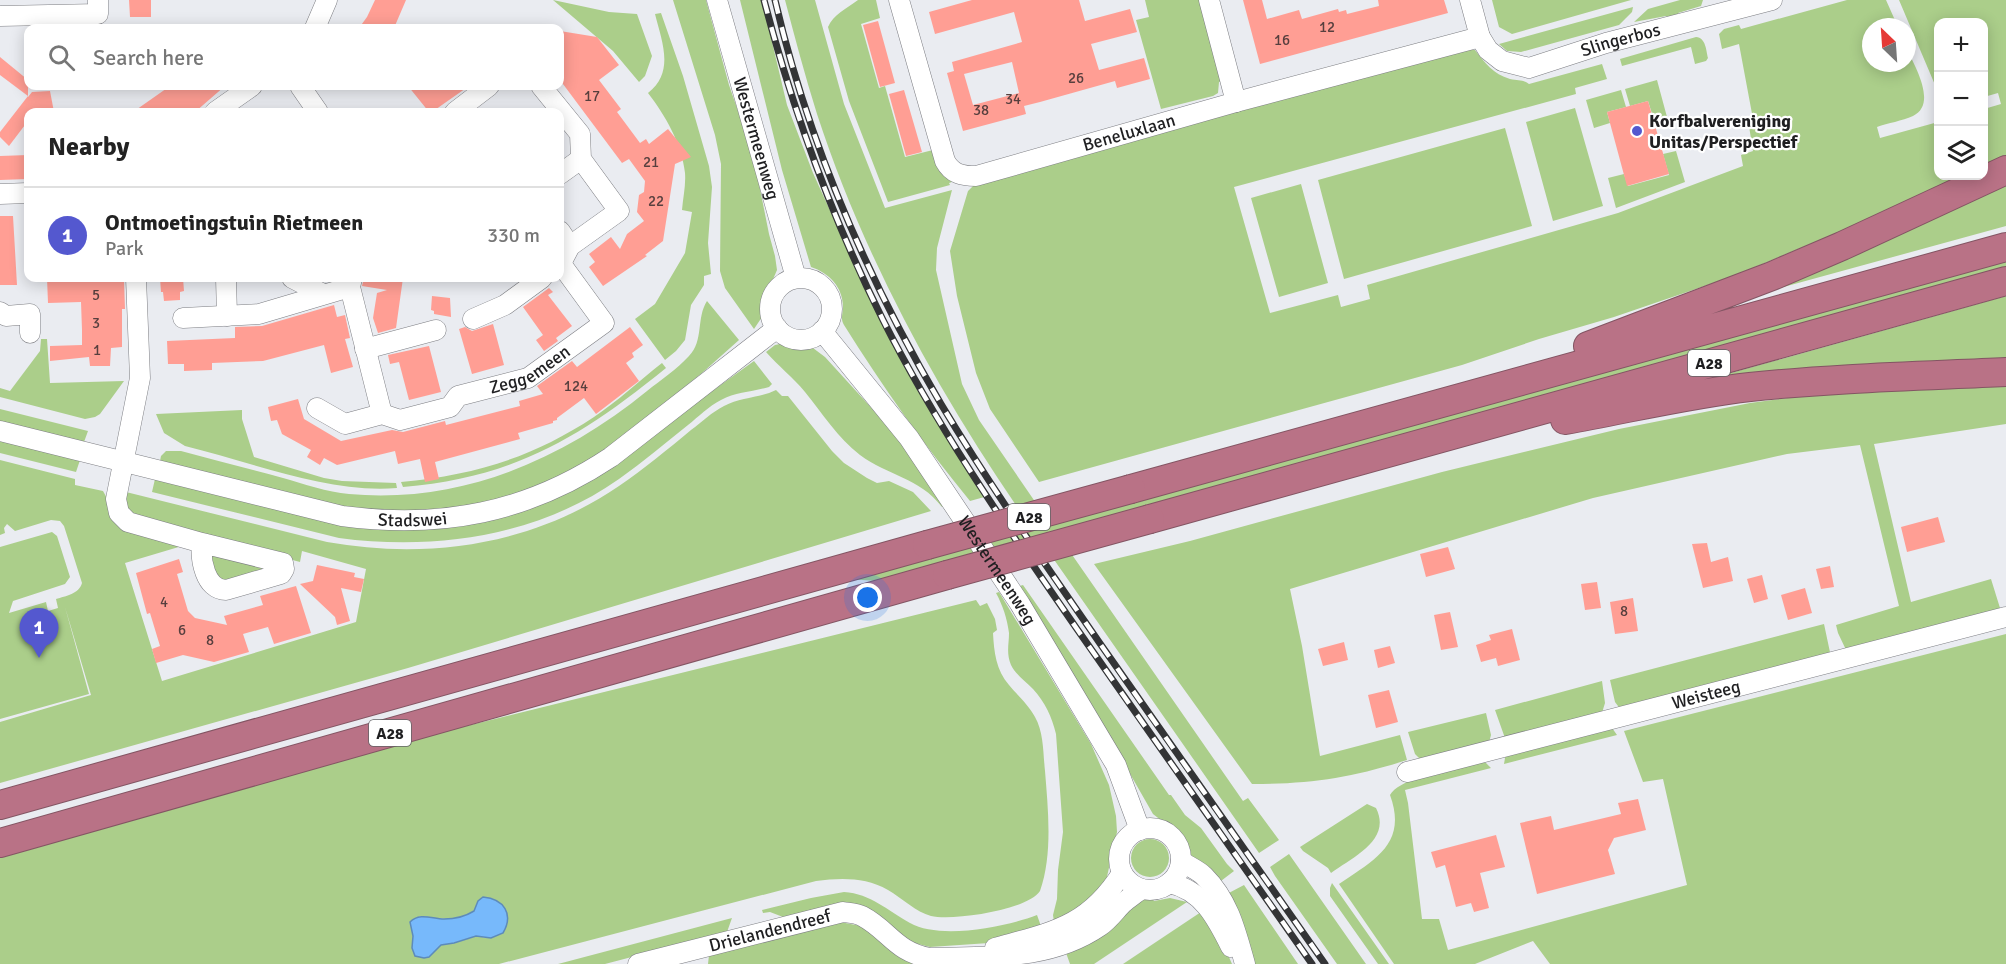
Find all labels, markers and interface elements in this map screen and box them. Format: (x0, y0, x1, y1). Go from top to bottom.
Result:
house number: 12 (1319, 18, 1335, 36)
street label: Slingerbos (1578, 18, 1663, 62)
north arrow (1862, 18, 1916, 72)
map controls (1934, 18, 1988, 180)
button: + (1934, 18, 1988, 72)
search box (24, 24, 564, 90)
house number: 16 (1274, 31, 1290, 49)
icon: search (45, 41, 78, 74)
text: Search here (93, 44, 204, 71)
house number: 26 (1068, 69, 1084, 87)
button: − (1934, 72, 1988, 126)
street label: Westermeenweg (728, 75, 784, 202)
house number: 17 (584, 87, 600, 105)
house number: 34 (1005, 90, 1021, 108)
house number: 38 (973, 101, 989, 119)
street label: Beneluxlaan (1080, 109, 1178, 156)
place label: Korfbalvereniging Unitas/Perspectief (1649, 110, 1799, 153)
marker: Korfbalvereniging Unitas/Perspectief (1630, 124, 1644, 138)
button: layers (1934, 126, 1988, 180)
text: Nearby (48, 131, 129, 163)
house number: 21 (643, 153, 659, 171)
house number: 22 (648, 192, 664, 210)
text: Ontmoetingstuin Rietmeen (105, 209, 363, 236)
text: 1 (62, 223, 73, 248)
text: 330 m (487, 223, 540, 248)
text: Park (105, 236, 143, 261)
house number: 5 (92, 286, 100, 304)
house number: 3 (92, 314, 100, 332)
street label: Zeggemeen (487, 340, 574, 399)
house number: 1 (93, 341, 101, 359)
road number: A28 (1688, 350, 1730, 376)
house number: 124 (564, 377, 588, 395)
road number: A28 (1008, 504, 1050, 530)
street label: Stadswei (377, 507, 448, 531)
street label: Westermeenweg (953, 512, 1041, 629)
your location (853, 583, 882, 612)
house number: 4 (160, 593, 168, 611)
house number: 8 (1620, 602, 1628, 620)
pin: 1 (20, 608, 58, 658)
house number: 6 (178, 621, 186, 639)
house number: 8 (206, 631, 214, 649)
street label: Weisteeg (1669, 675, 1743, 714)
road number: A28 (369, 720, 411, 746)
street label: Drielandendreef (706, 904, 834, 957)

